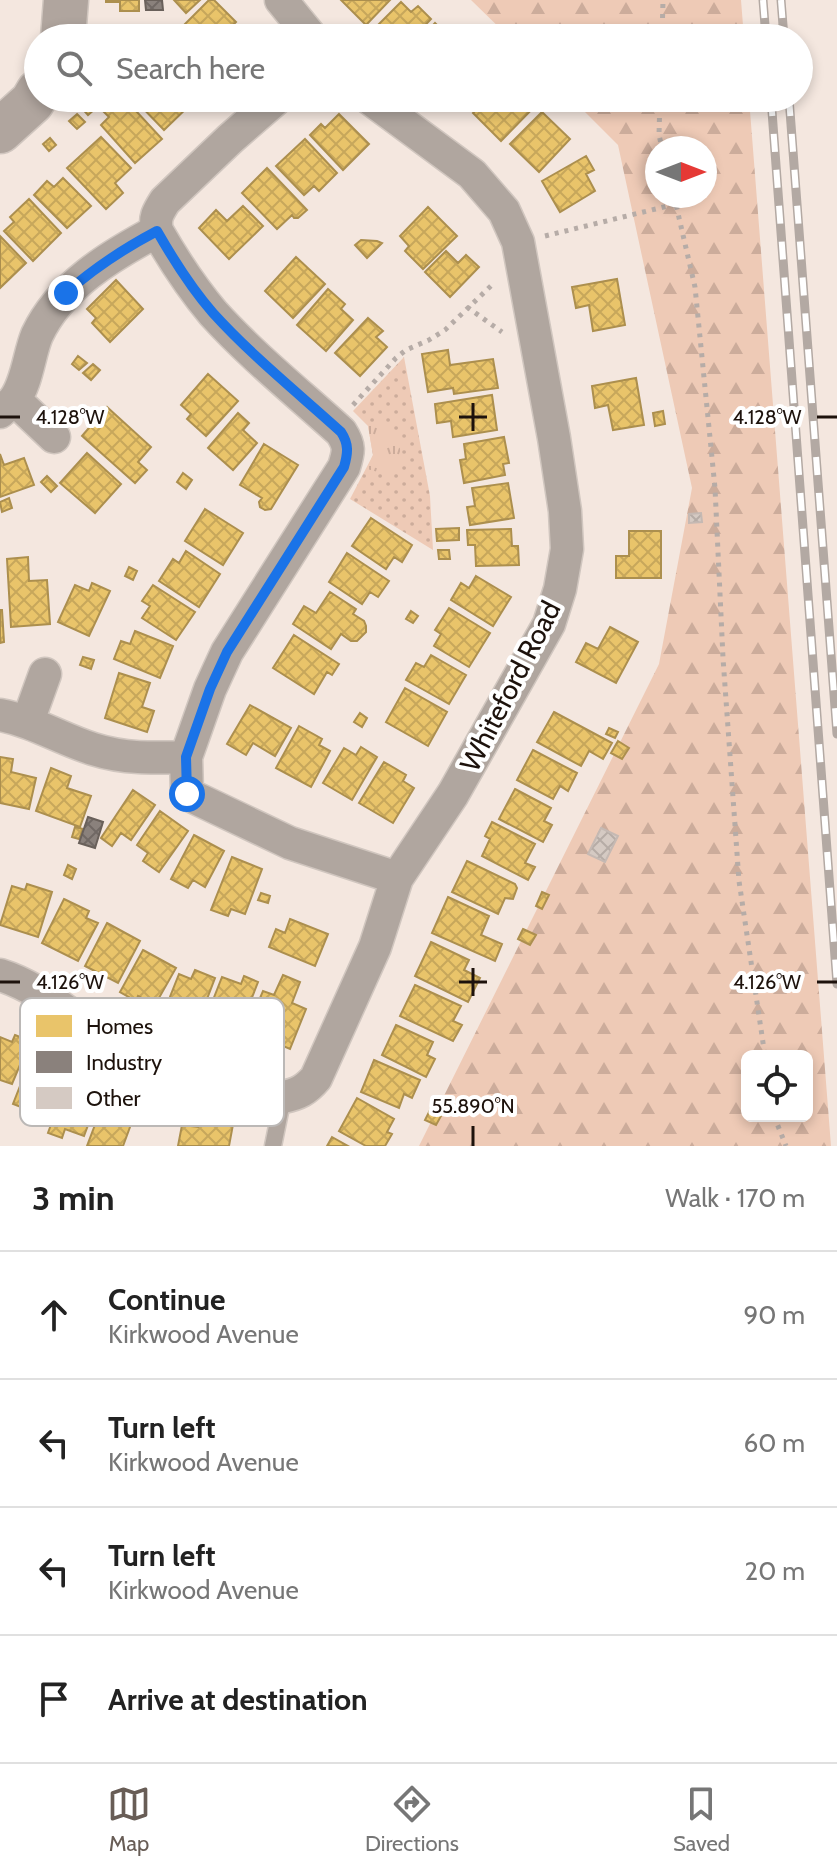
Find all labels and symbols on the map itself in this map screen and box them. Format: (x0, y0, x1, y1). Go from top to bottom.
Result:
north arrow (645, 136, 717, 208)
route end (48, 275, 84, 311)
text: 4.128°W (36, 405, 105, 429)
text: 4.128°W (733, 405, 802, 429)
street label: Whiteford Road (452, 595, 568, 777)
route start (169, 776, 205, 812)
text: 4.126°W (36, 970, 104, 994)
text: 4.126°W (733, 970, 801, 994)
legend (20, 998, 284, 1126)
text: Homes (86, 1013, 153, 1040)
text: Industry (86, 1049, 162, 1076)
text: Other (86, 1085, 141, 1112)
text: 55.890°N (431, 1094, 515, 1118)

